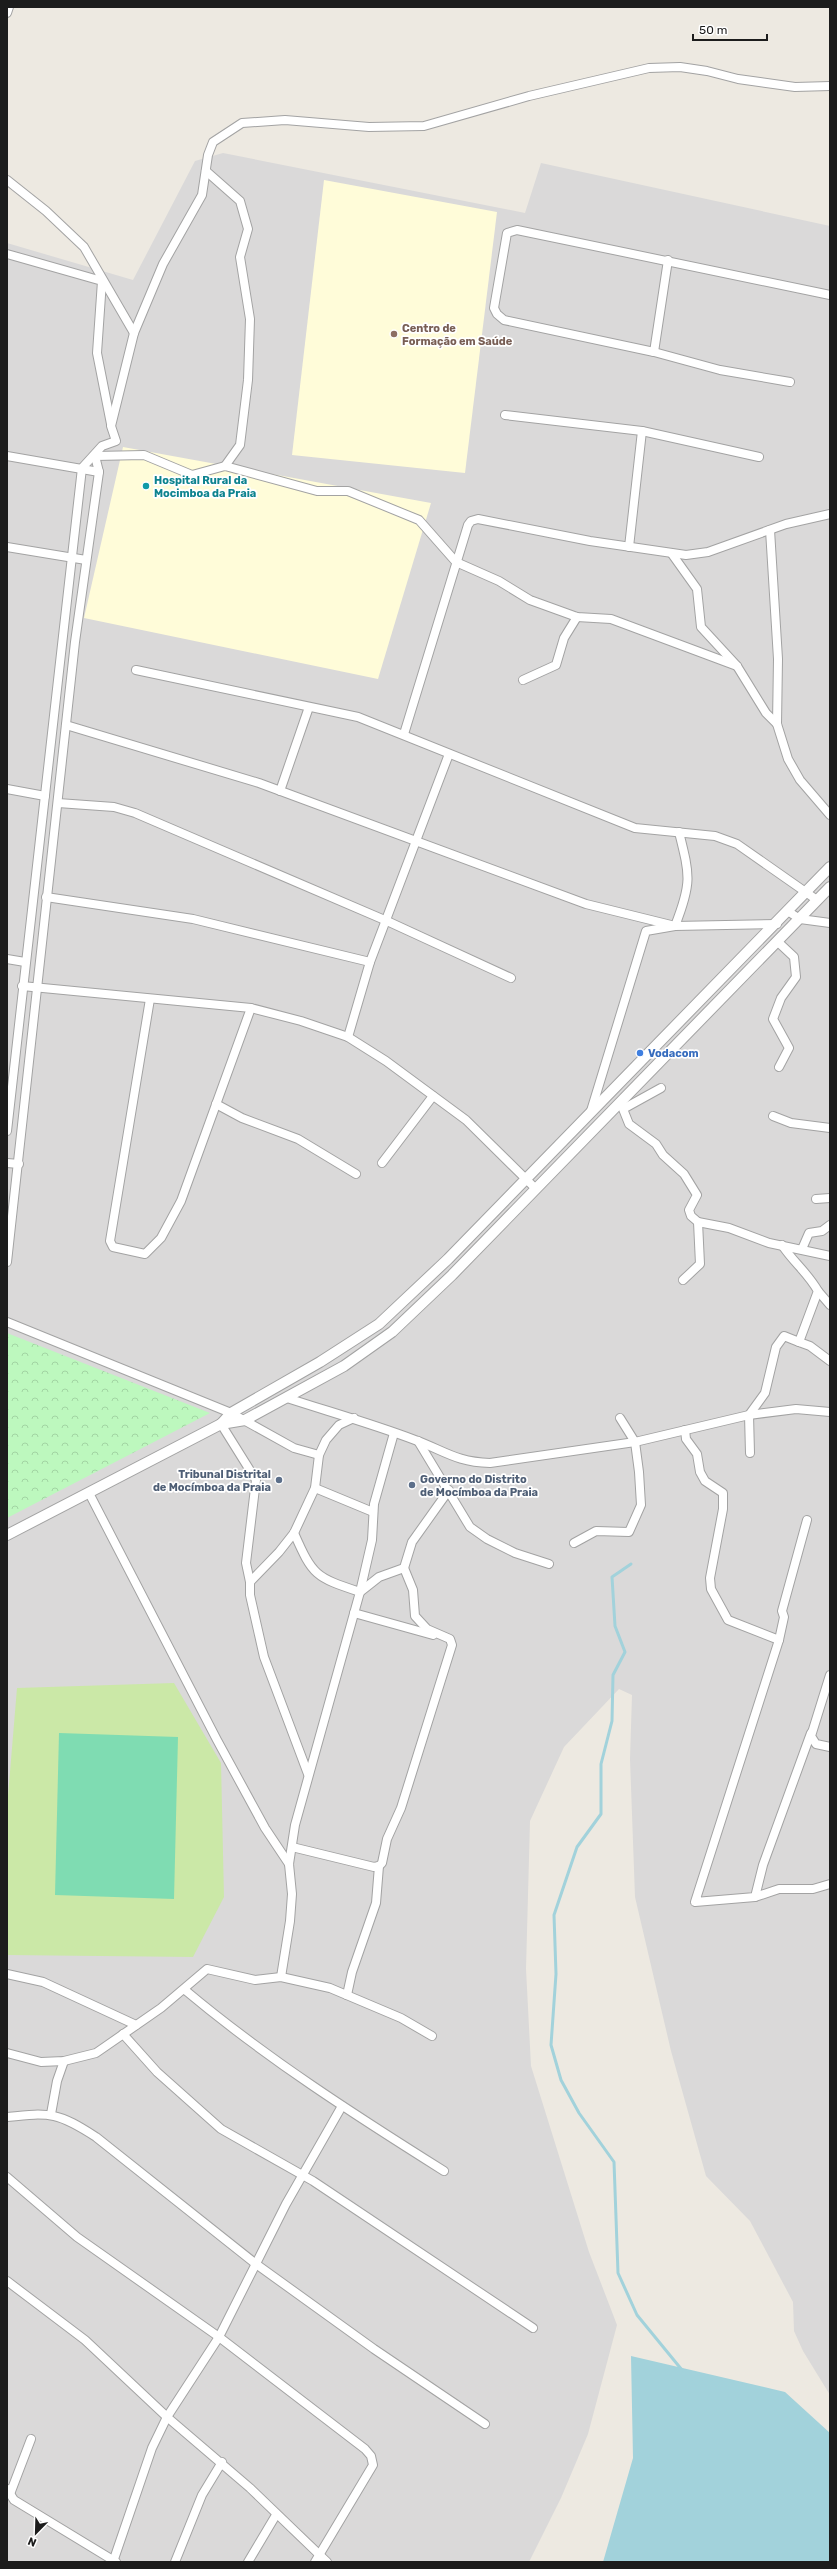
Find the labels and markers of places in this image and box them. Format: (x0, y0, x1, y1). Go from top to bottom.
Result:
place label: Centro de Formação em Saúde (402, 322, 513, 348)
marker: Centro de Formação em Saúde (389, 329, 399, 339)
place label: Hospital Rural da Mocimboa da Praia (154, 474, 256, 500)
marker: Hospital Rural da Mocimboa da Praia (141, 481, 151, 491)
place label: Vodacom (648, 1047, 698, 1060)
marker: Vodacom (635, 1048, 645, 1058)
place label: Tribunal Distrital de Mocímboa da Praia (153, 1468, 271, 1494)
place label: Governo do Distrito de Mocímboa da Praia (420, 1473, 538, 1499)
marker: Tribunal Distrital de Mocímboa da Praia (274, 1475, 284, 1485)
marker: Governo do Distrito de Mocímboa da Praia (407, 1480, 417, 1490)

